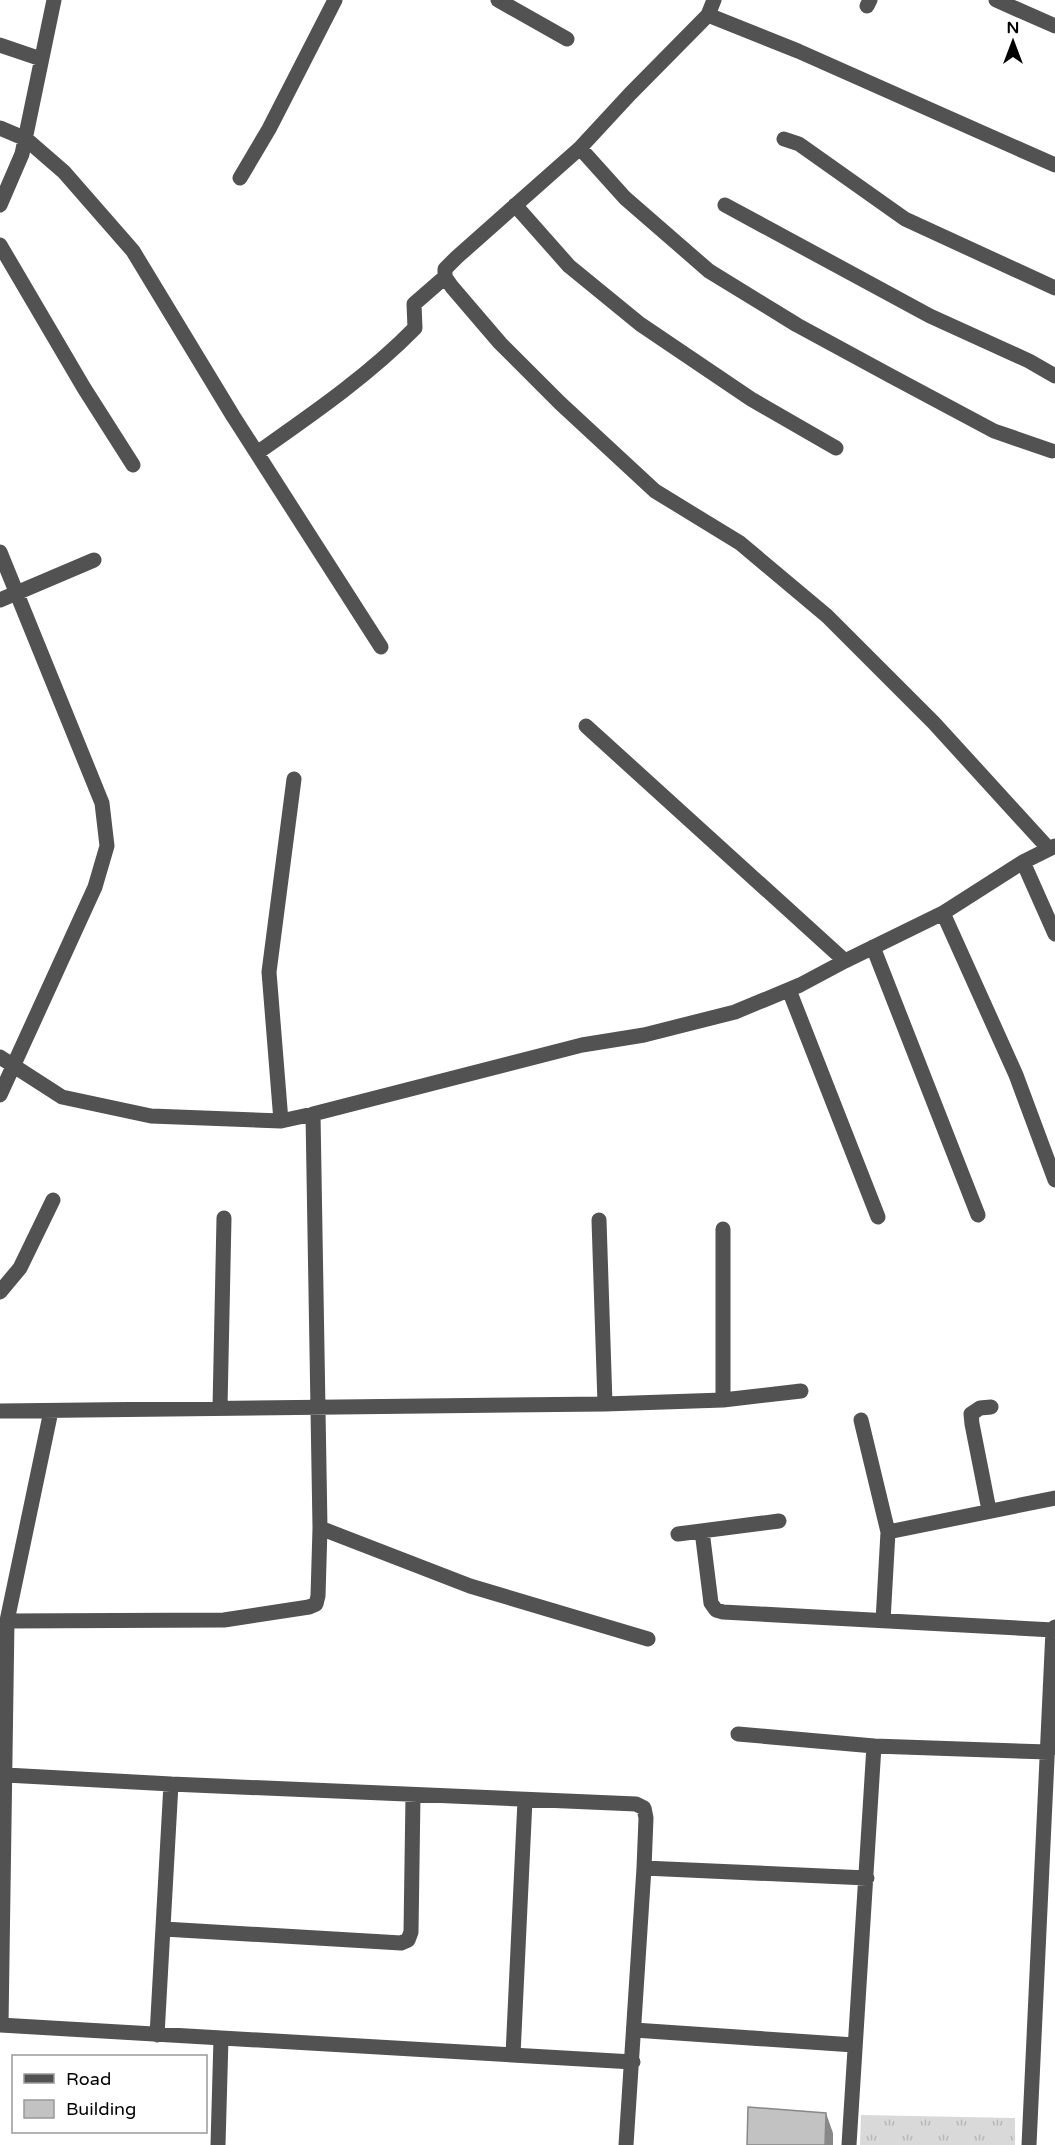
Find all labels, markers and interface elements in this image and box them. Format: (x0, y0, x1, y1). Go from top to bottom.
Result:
north arrow (983, 12, 1043, 72)
text: N (1007, 18, 1019, 38)
legend (12, 2055, 207, 2133)
text: Road (66, 2068, 111, 2090)
text: Building (66, 2098, 136, 2120)

